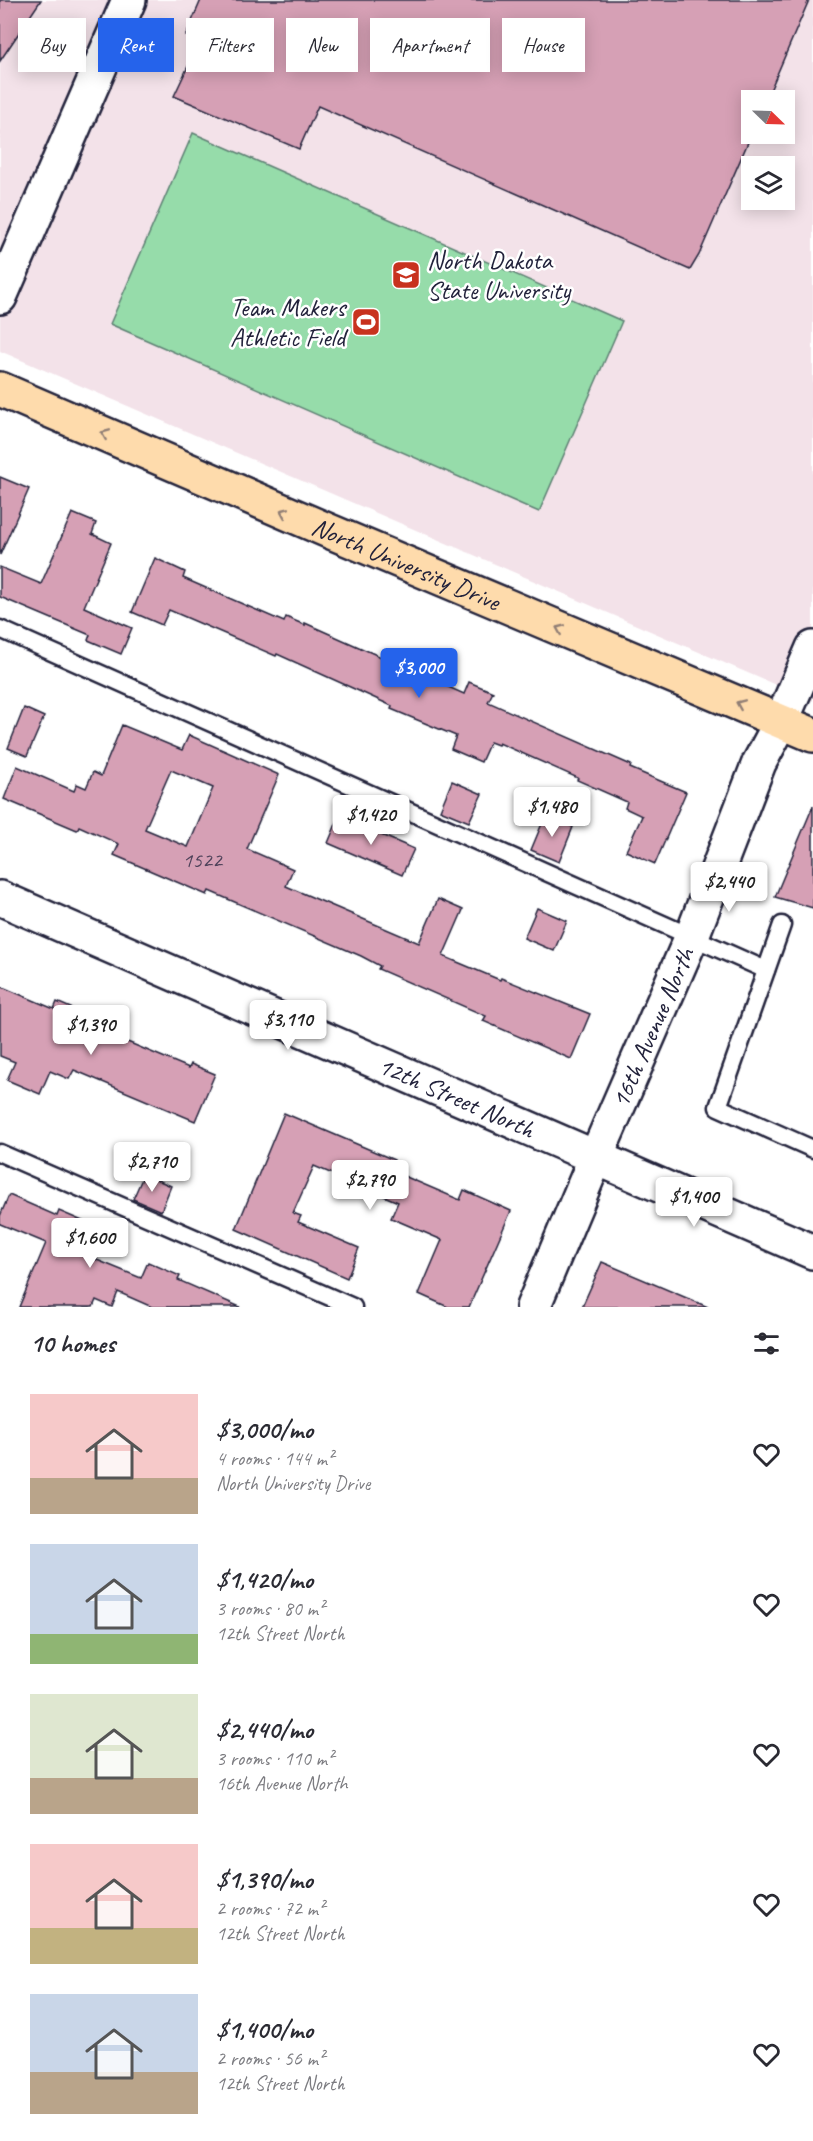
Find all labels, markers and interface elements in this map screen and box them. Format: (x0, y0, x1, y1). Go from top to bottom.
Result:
chip: Buy (18, 18, 86, 72)
chip: Rent (98, 18, 174, 72)
chip: Filters (186, 18, 274, 72)
chip: New (286, 18, 358, 72)
chip: Apartment (370, 18, 490, 72)
chip: House (502, 18, 585, 72)
north arrow (741, 90, 795, 144)
map controls (741, 90, 795, 210)
button: layers (741, 156, 795, 210)
place label: North Dakota State University (427, 244, 572, 307)
school or university icon: North Dakota State University (390, 259, 422, 291)
place label: Team Makers Athletic Field (230, 291, 349, 354)
sports icon: Team Makers Athletic Field (350, 306, 382, 338)
one-way arrow (100, 430, 111, 442)
one-way arrow (279, 507, 290, 519)
street label: North University Drive (307, 510, 506, 619)
one-way arrow (555, 624, 566, 636)
pin: $3,000 (370, 648, 468, 699)
text: $3,000 (395, 655, 443, 680)
one-way arrow (735, 699, 746, 711)
pin: $1,480 (503, 787, 601, 838)
text: $1,480 (528, 794, 576, 819)
pin: $1,420 (322, 795, 420, 846)
text: $1,420 (347, 802, 395, 827)
house number: 1522 (182, 846, 224, 874)
pin: $2,440 (680, 862, 778, 913)
text: $2,440 (705, 869, 753, 894)
street label: 16th Avenue North (604, 941, 703, 1113)
pin: $3,110 (239, 1000, 337, 1051)
pin: $1,390 (42, 1005, 140, 1056)
text: $3,110 (264, 1007, 312, 1032)
text: $1,390 (67, 1012, 115, 1037)
street label: 12th Street North (373, 1049, 541, 1146)
pin: $2,710 (103, 1142, 201, 1193)
text: $2,710 (128, 1149, 176, 1174)
pin: $2,790 (321, 1160, 419, 1211)
text: $2,790 (346, 1167, 394, 1192)
pin: $1,400 (645, 1177, 743, 1228)
text: $1,400 (670, 1184, 718, 1209)
pin: $1,600 (41, 1218, 139, 1269)
text: $1,600 (65, 1225, 115, 1250)
text: 10 homes (30, 1327, 115, 1360)
icon: filters (750, 1327, 783, 1360)
text: $3,000/mo (216, 1413, 313, 1446)
icon: home (78, 1418, 150, 1490)
icon: heart (750, 1438, 783, 1471)
text: 4 rooms · 144 m² (216, 1446, 333, 1471)
text: North University Drive (216, 1471, 370, 1496)
text: $1,420/mo (216, 1563, 313, 1596)
icon: home (78, 1568, 150, 1640)
icon: heart (750, 1588, 783, 1621)
text: 3 rooms · 80 m² (216, 1596, 324, 1621)
text: 12th Street North (216, 1621, 344, 1646)
text: $2,440/mo (216, 1713, 313, 1746)
icon: home (78, 1718, 150, 1790)
icon: heart (750, 1738, 783, 1771)
text: 3 rooms · 110 m² (216, 1746, 333, 1771)
text: 16th Avenue North (216, 1771, 348, 1796)
text: $1,390/mo (216, 1863, 313, 1896)
icon: home (78, 1868, 150, 1940)
icon: heart (750, 1888, 783, 1921)
text: 2 rooms · 72 m² (216, 1896, 324, 1921)
text: 12th Street North (216, 1921, 344, 1946)
text: $1,400/mo (216, 2013, 313, 2046)
icon: home (78, 2018, 150, 2090)
icon: heart (750, 2038, 783, 2071)
text: 2 rooms · 56 m² (216, 2046, 324, 2071)
text: 12th Street North (216, 2071, 344, 2096)

